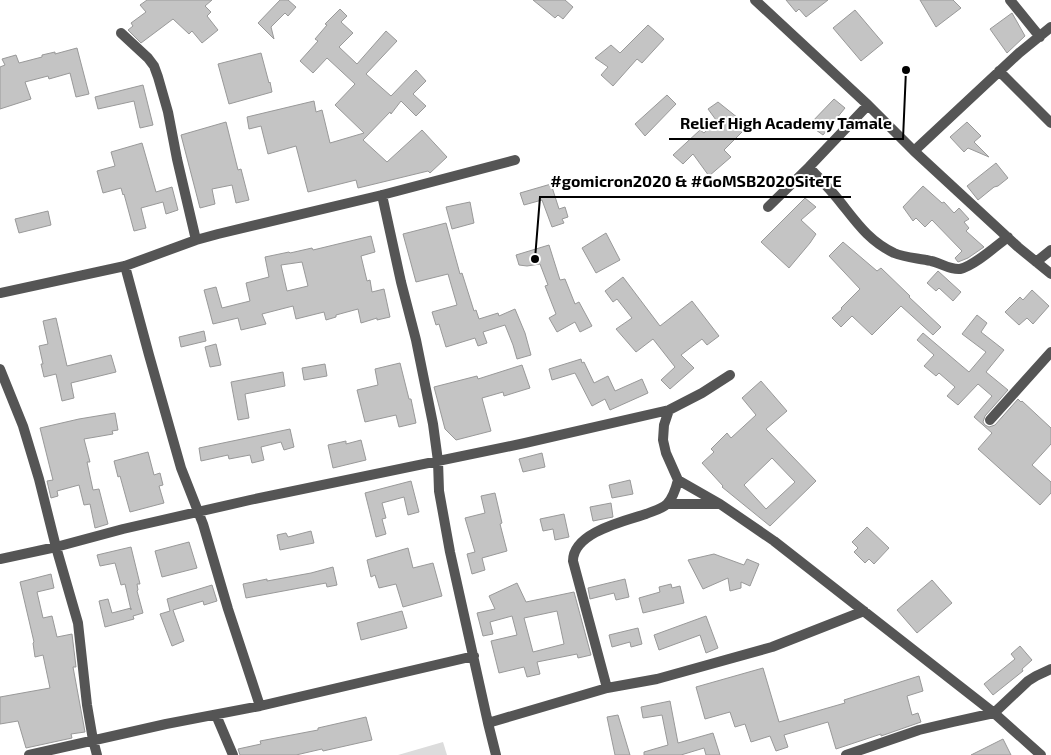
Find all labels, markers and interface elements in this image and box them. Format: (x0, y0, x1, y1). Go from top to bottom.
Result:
callout: Relief High Academy Tamale (669, 108, 903, 139)
text: Relief High Academy Tamale (680, 113, 892, 133)
callout: #gomicron2020 & #GoMSB2020SiteTE (540, 166, 851, 197)
text: #gomicron2020 & #GoMSB2020SiteTE (550, 171, 842, 190)

